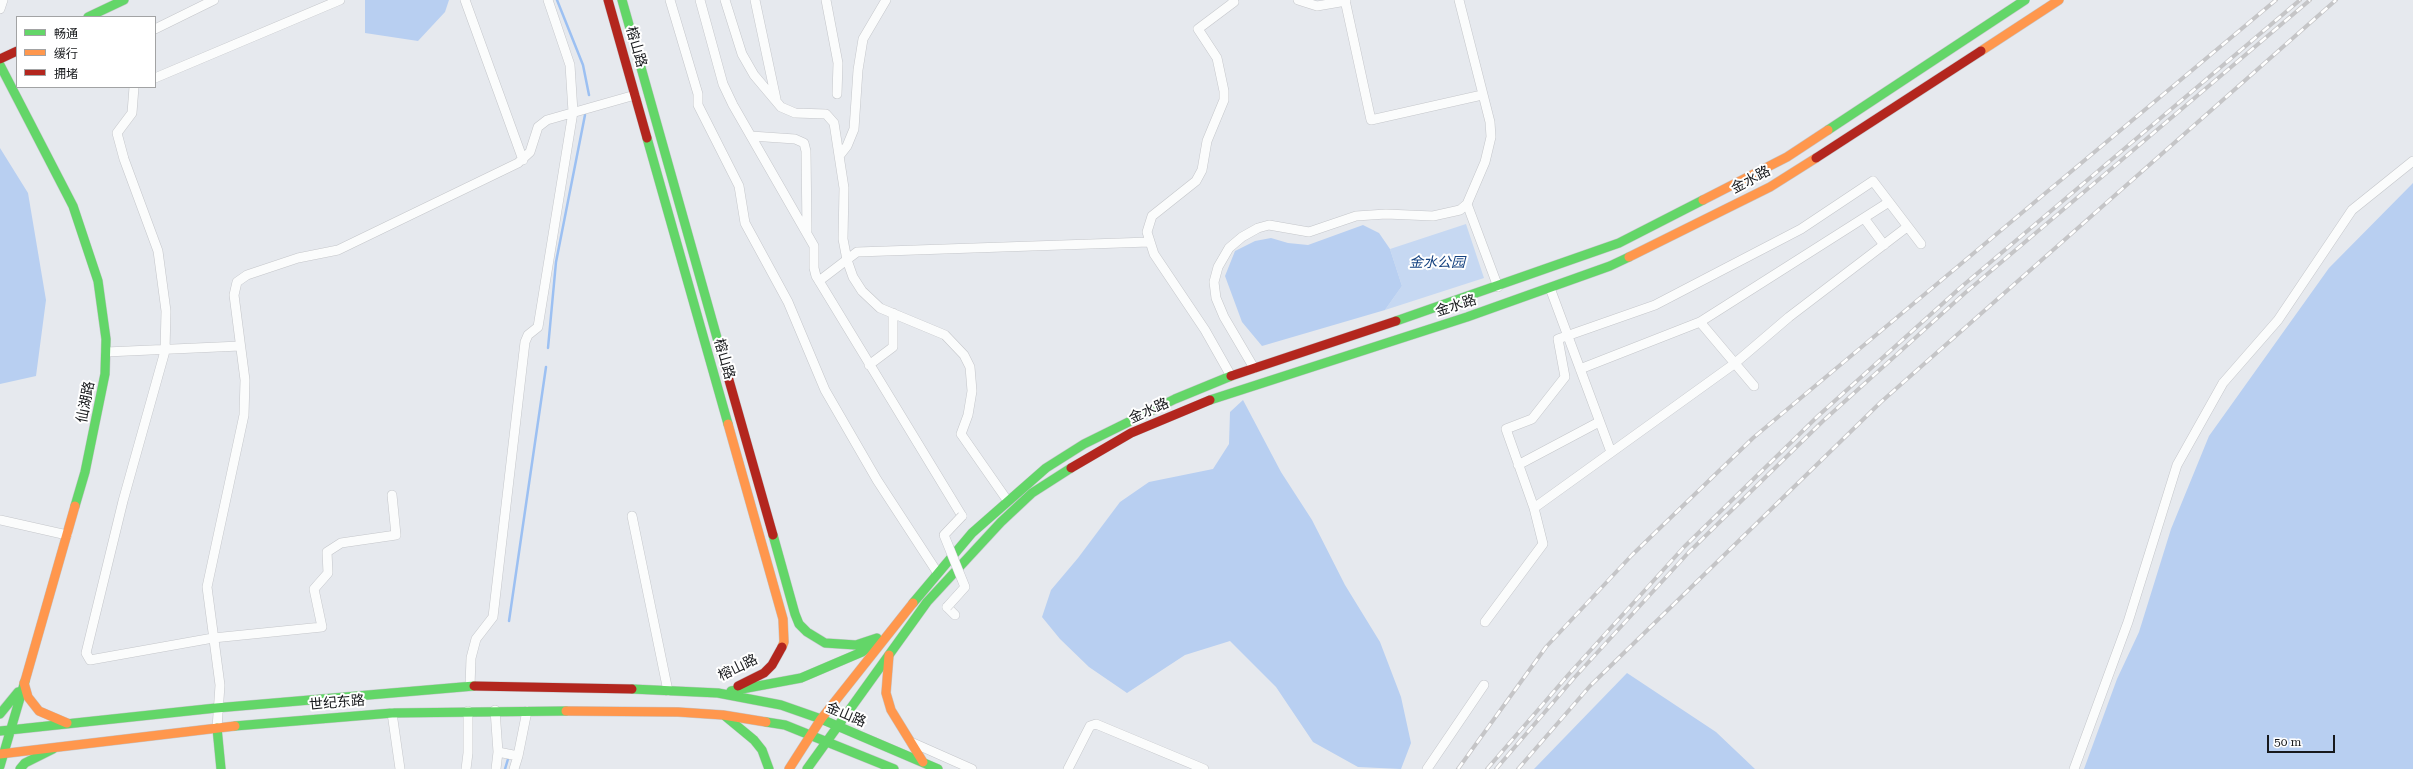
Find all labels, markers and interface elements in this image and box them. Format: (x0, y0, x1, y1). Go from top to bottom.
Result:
legend (16, 16, 156, 88)
street label: 榕山路 (622, 24, 650, 70)
text: 畅通 (54, 27, 78, 41)
text: 缓行 (54, 47, 78, 61)
text: 拥堵 (54, 67, 78, 81)
street label: 金水路 (1729, 163, 1773, 197)
park label: 金水公园 (1409, 255, 1465, 271)
street label: 金水路 (1433, 292, 1479, 320)
street label: 榕山路 (710, 336, 738, 382)
street label: 仙湖路 (74, 380, 98, 424)
street label: 金水路 (1126, 395, 1172, 427)
street label: 榕山路 (715, 651, 761, 685)
street label: 世纪东路 (308, 692, 366, 714)
street label: 金山路 (823, 699, 869, 731)
scale bar (2269, 727, 2337, 753)
text: 50 m (2274, 735, 2301, 749)

